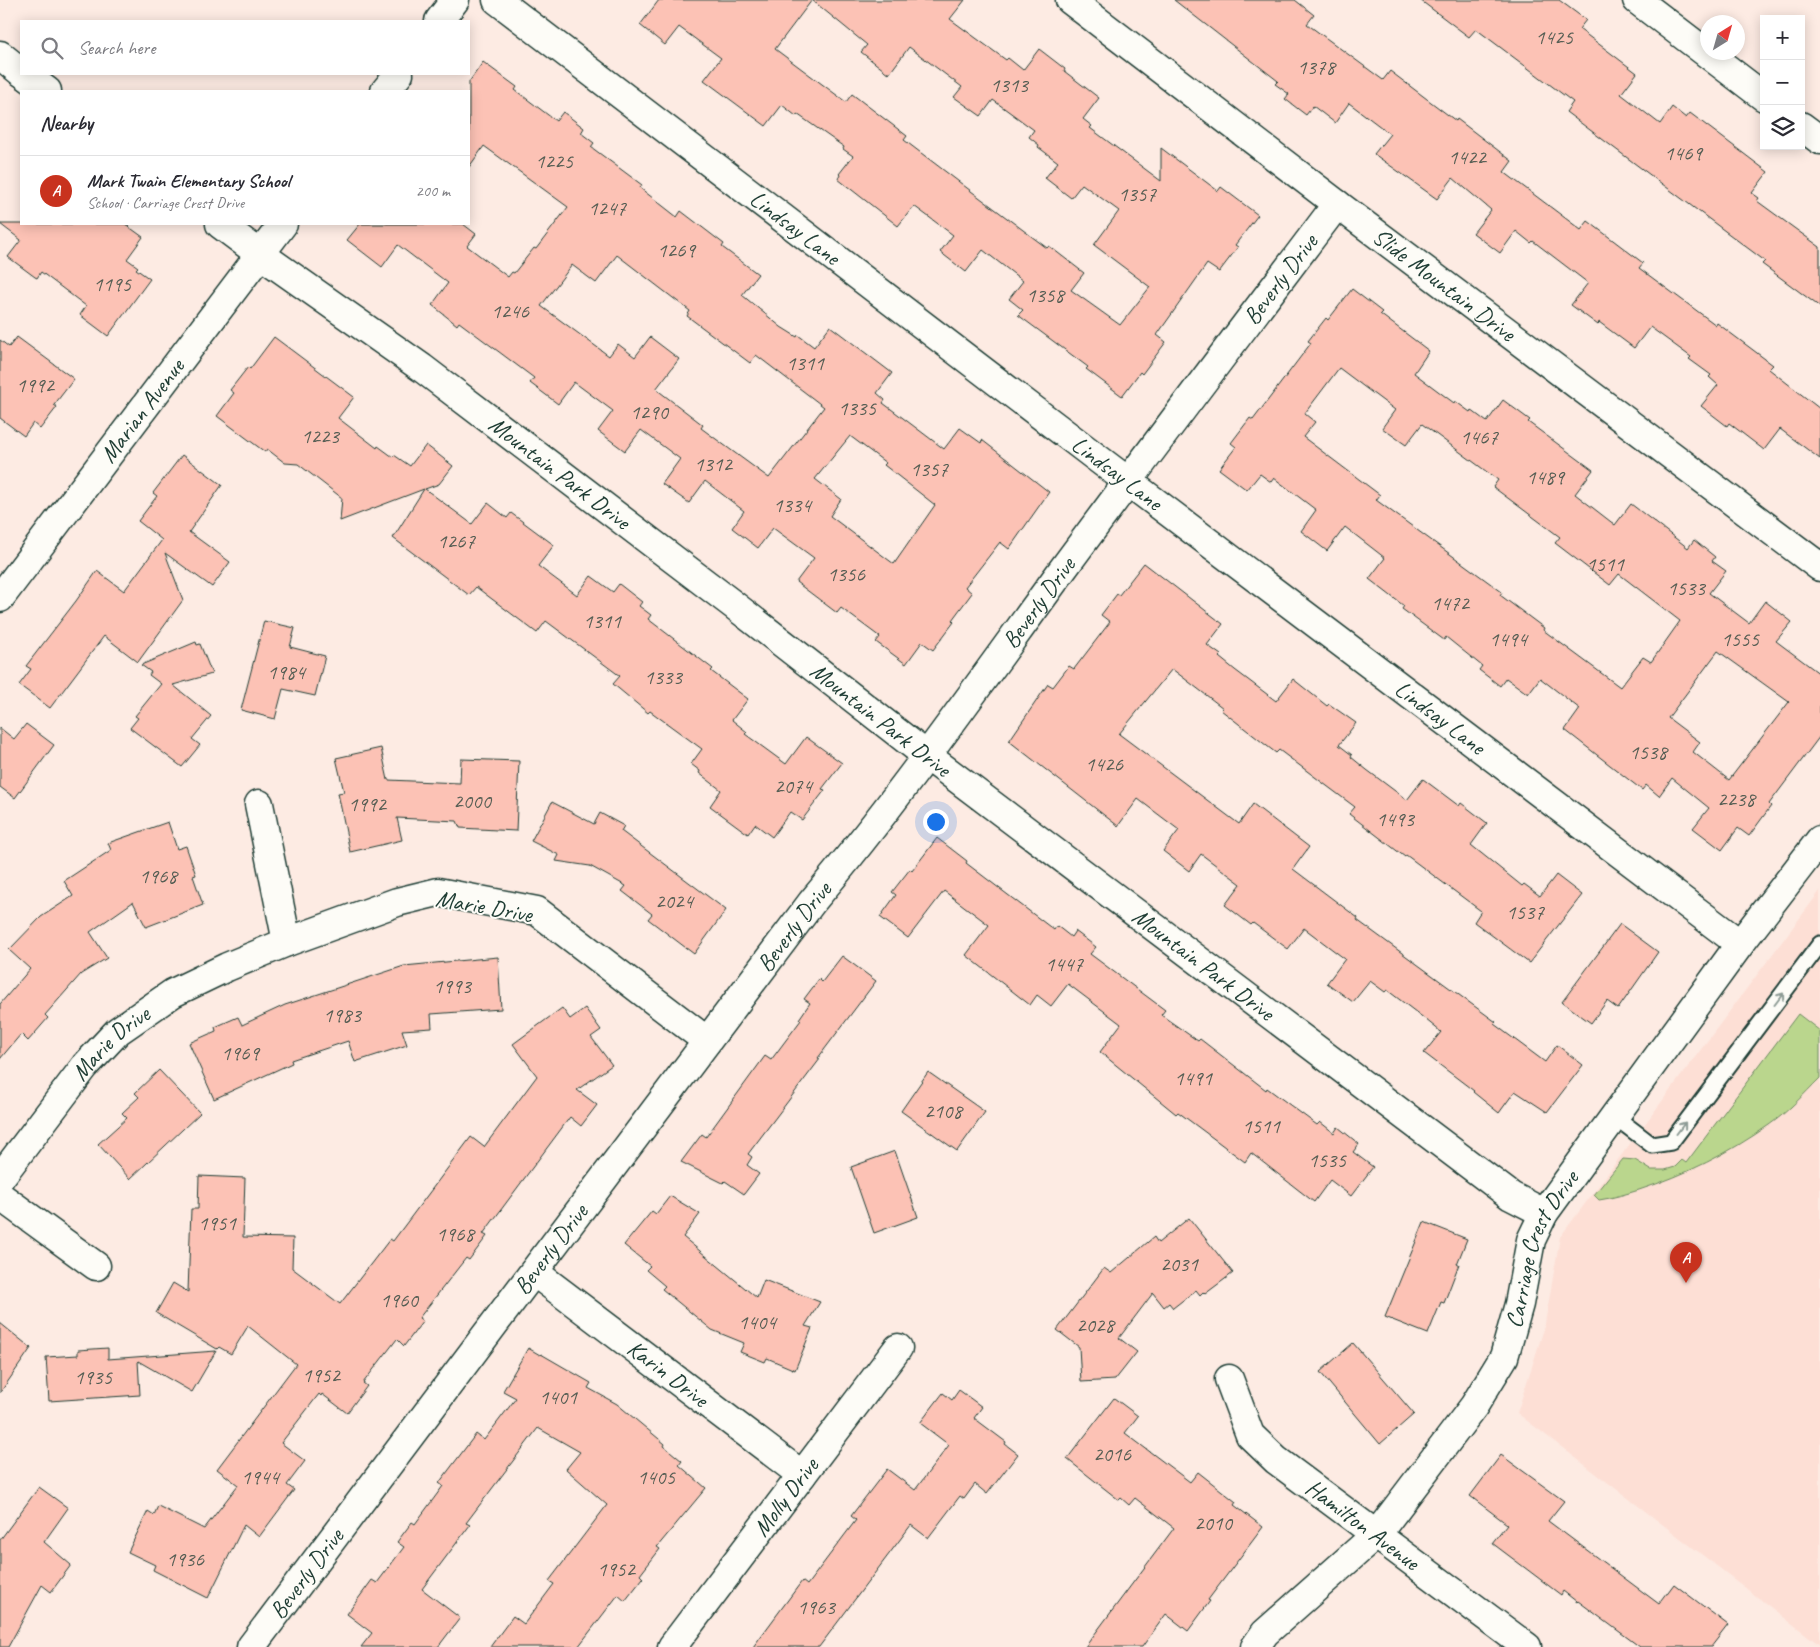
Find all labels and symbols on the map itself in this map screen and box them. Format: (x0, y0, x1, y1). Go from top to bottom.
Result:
north arrow (1700, 15, 1745, 60)
house number: 1425 (1535, 24, 1574, 50)
house number: 1378 (1297, 54, 1337, 80)
house number: 1313 (990, 72, 1029, 98)
house number: 1469 (1664, 140, 1703, 166)
house number: 1422 (1448, 144, 1487, 170)
house number: 1225 (535, 148, 574, 174)
house number: 1357 (1118, 181, 1157, 207)
street label: Lindsay Lane (744, 184, 848, 273)
house number: 1247 (588, 195, 627, 221)
street label: Slide Mountain Drive (1367, 221, 1523, 349)
street label: Beverly Drive (1236, 226, 1325, 330)
house number: 1269 (657, 237, 696, 263)
house number: 1195 (93, 271, 132, 297)
house number: 1358 (1026, 282, 1066, 308)
house number: 1246 (491, 298, 529, 324)
house number: 1311 (786, 350, 825, 376)
street label: Marian Avenue (93, 351, 192, 469)
house number: 1992 (16, 372, 55, 398)
house number: 1335 (838, 395, 877, 421)
house number: 1290 (630, 399, 669, 425)
street label: Mountain Park Drive (483, 409, 638, 537)
house number: 1223 (301, 423, 340, 449)
house number: 1467 (1460, 424, 1499, 450)
street label: Lindsay Lane (1066, 429, 1170, 518)
house number: 1312 (694, 451, 733, 477)
house number: 1357 (910, 456, 949, 482)
house number: 1489 (1526, 464, 1565, 490)
house number: 1334 (773, 492, 813, 518)
house number: 1267 (437, 528, 476, 554)
street label: Beverly Drive (995, 549, 1083, 654)
house number: 1511 (1586, 551, 1625, 577)
house number: 1356 (827, 561, 865, 587)
house number: 1533 (1667, 575, 1706, 601)
house number: 1472 (1431, 590, 1470, 616)
house number: 1311 (583, 608, 622, 634)
house number: 1494 (1489, 626, 1529, 652)
house number: 1555 (1721, 626, 1760, 652)
street label: Mountain Park Drive (804, 656, 959, 785)
house number: 1984 (267, 659, 307, 685)
house number: 1333 (644, 664, 683, 690)
street label: Lindsay Lane (1389, 674, 1493, 763)
house number: 1538 (1629, 739, 1669, 765)
house number: 1426 (1085, 751, 1123, 777)
house number: 2074 (774, 773, 814, 799)
house number: 2238 (1717, 786, 1757, 812)
house number: 2000 (453, 788, 492, 814)
house number: 1992 (348, 791, 387, 817)
house number: 1493 (1376, 806, 1415, 832)
your location (923, 809, 949, 835)
house number: 1968 (139, 863, 179, 889)
street label: Beverly Drive (750, 874, 839, 978)
street label: Marie Drive (434, 883, 537, 930)
house number: 2024 (655, 888, 695, 914)
house number: 1537 (1506, 899, 1545, 925)
street label: Mountain Park Drive (1127, 901, 1282, 1029)
house number: 1447 (1045, 951, 1084, 977)
house number: 1993 (433, 973, 472, 999)
one-way arrow (1774, 992, 1784, 1006)
street label: Marie Drive (64, 998, 157, 1086)
house number: 1983 (323, 1002, 362, 1028)
house number: 1969 (221, 1040, 260, 1066)
house number: 1491 (1174, 1065, 1213, 1091)
house number: 2108 (924, 1098, 964, 1124)
house number: 1511 (1242, 1113, 1281, 1139)
one-way arrow (1676, 1121, 1686, 1135)
house number: 1535 (1308, 1147, 1347, 1173)
street label: Carriage Crest Drive (1498, 1163, 1586, 1331)
street label: Beverly Drive (507, 1196, 596, 1300)
house number: 1951 (198, 1210, 237, 1236)
house number: 1968 (436, 1221, 476, 1247)
pin: A (1670, 1242, 1702, 1283)
house number: 2031 (1160, 1251, 1199, 1277)
house number: 1960 (380, 1287, 419, 1313)
house number: 1404 (738, 1309, 778, 1335)
house number: 2028 (1076, 1312, 1116, 1338)
street label: Karin Drive (621, 1333, 716, 1415)
house number: 1952 (302, 1362, 341, 1388)
house number: 1935 (74, 1364, 113, 1390)
house number: 1401 (539, 1384, 578, 1410)
house number: 2016 (1093, 1441, 1131, 1467)
street label: Molly Drive (746, 1450, 826, 1542)
house number: 1944 (241, 1464, 281, 1490)
house number: 1405 (637, 1464, 676, 1490)
street label: Hamilton Avenue (1300, 1472, 1427, 1578)
house number: 2010 (1194, 1510, 1233, 1536)
street label: Beverly Drive (263, 1521, 351, 1625)
house number: 1936 (166, 1546, 204, 1572)
house number: 1952 (597, 1556, 636, 1582)
house number: 1963 (797, 1594, 836, 1620)

